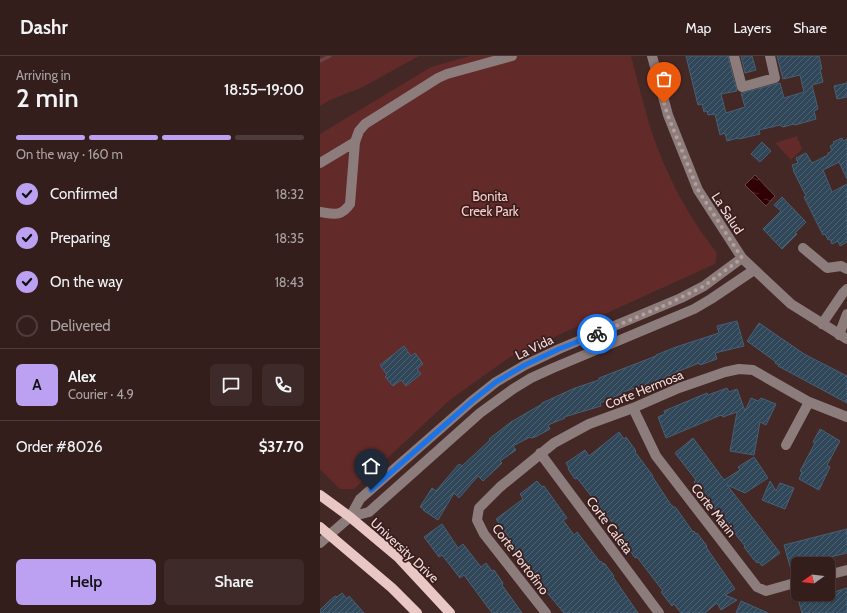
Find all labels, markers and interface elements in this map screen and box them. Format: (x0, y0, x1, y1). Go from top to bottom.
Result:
text: Dashr (20, 16, 68, 39)
text: Map (686, 19, 711, 37)
text: Layers (733, 19, 771, 37)
text: Share (793, 19, 827, 37)
pin (647, 62, 681, 103)
text: Arriving in (16, 67, 71, 83)
icon: bag (653, 68, 675, 90)
text: 18:55–19:00 (224, 81, 304, 99)
text: 2 min (16, 82, 79, 114)
text: On the way · 160 m (16, 146, 123, 162)
icon: check (16, 183, 38, 205)
text: Confirmed (50, 185, 118, 203)
text: 18:32 (275, 186, 304, 202)
park label: Bonita Creek Park (461, 188, 519, 219)
street label: La Salud (709, 189, 747, 237)
icon: check (16, 227, 38, 249)
text: Preparing (50, 229, 110, 247)
text: 18:35 (275, 230, 304, 246)
icon: check (16, 271, 38, 293)
text: On the way (50, 273, 123, 291)
text: 18:43 (275, 274, 304, 290)
courier (577, 314, 617, 354)
text: Delivered (50, 317, 111, 335)
icon: bike (586, 323, 608, 345)
street label: La Vida (512, 331, 556, 363)
button: chat (210, 364, 252, 406)
button: phone (262, 364, 304, 406)
street label: Corte Hermosa (603, 366, 686, 412)
text: Alex (68, 368, 96, 386)
text: A (32, 376, 42, 394)
text: Courier · 4.9 (68, 386, 134, 402)
text: Order #8026 (16, 438, 103, 456)
text: $37.70 (259, 438, 304, 456)
pin (354, 449, 388, 490)
icon: home (360, 455, 382, 477)
street label: Corte Marin (688, 480, 740, 540)
street label: Corte Caleta (583, 493, 637, 557)
street label: University Drive (368, 514, 443, 586)
street label: Corte Portofino (489, 520, 553, 598)
north arrow (791, 557, 835, 601)
map controls (791, 557, 835, 601)
button: Help (16, 559, 156, 605)
button: Share (164, 559, 304, 605)

